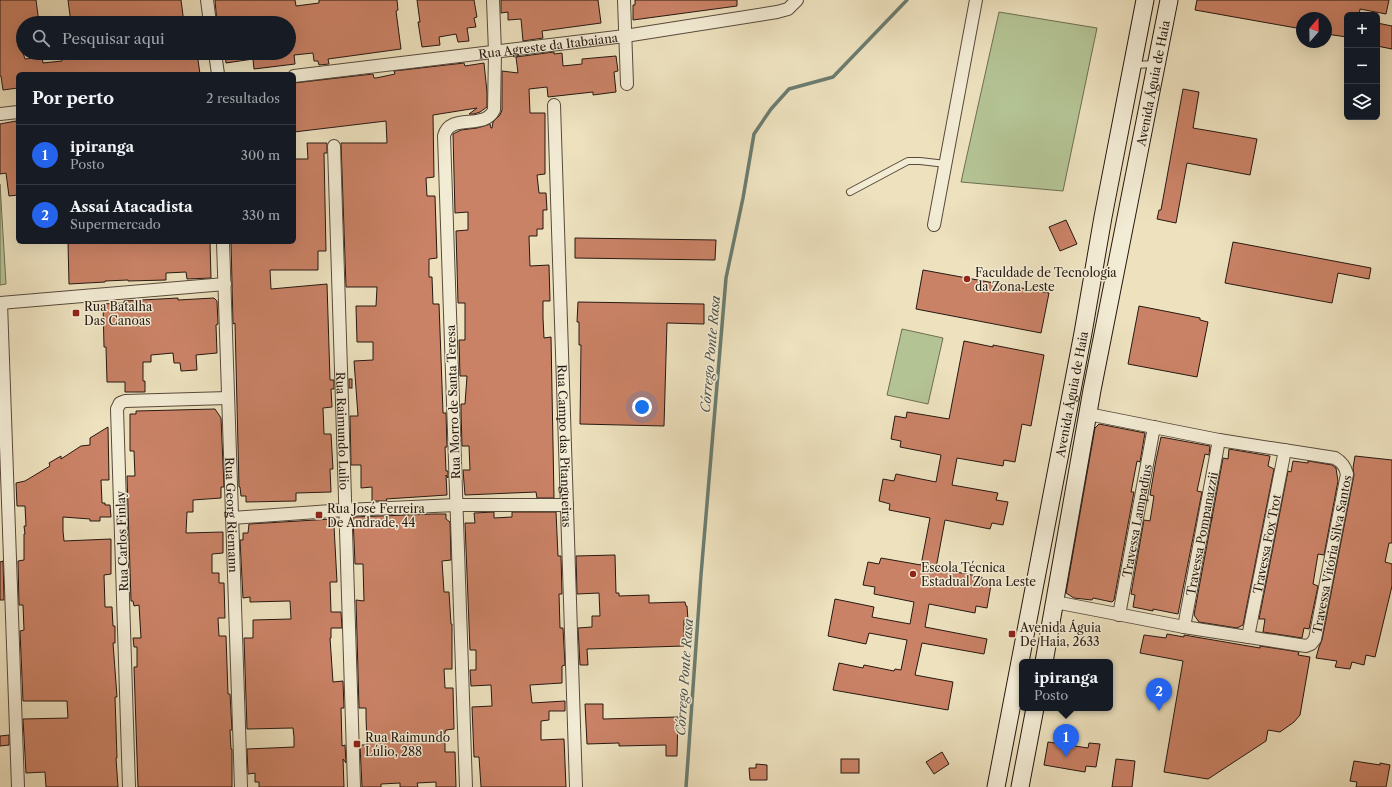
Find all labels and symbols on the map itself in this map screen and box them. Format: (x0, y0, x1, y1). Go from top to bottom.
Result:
north arrow (1296, 12, 1332, 48)
street label: Avenida Águia de Haia (1133, 18, 1172, 148)
street label: Rua Agreste da Itabaiana (478, 29, 619, 61)
place label: Faculdade de Tecnologia da Zona Leste (975, 265, 1117, 294)
marker: Faculdade de Tecnologia da Zona Leste (962, 274, 972, 284)
water label: Córrego Ponte Rasa (697, 295, 723, 413)
place label: Rua Batalha Das Canoas (84, 299, 153, 328)
marker: Rua Batalha Das Canoas (71, 308, 81, 318)
street label: Rua Morro de Santa Teresa (443, 324, 463, 479)
street label: Avenida Águia de Haia (1052, 329, 1091, 459)
street label: Rua Campo das Pitangueiras (555, 364, 575, 527)
street label: Rua Raimundo Lulio (334, 372, 352, 490)
your location (632, 397, 652, 417)
street label: Rua Georg Riemann (223, 457, 241, 573)
street label: Travessa Lampadius (1119, 463, 1154, 578)
street label: Travessa Pompanazzii (1183, 470, 1220, 597)
street label: Travessa Vitória Silva Santos (1309, 474, 1354, 635)
street label: Rua Carlos Finlay (113, 490, 131, 592)
street label: Travessa Fox Trot (1249, 492, 1284, 595)
place label: Rua José Ferreira De Andrade, 44 (327, 501, 425, 530)
marker: Rua José Ferreira De Andrade, 44 (314, 510, 324, 520)
place label: Escola Técnica Estadual Zona Leste (921, 560, 1036, 589)
marker: Escola Técnica Estadual Zona Leste (908, 569, 918, 579)
water label: Córrego Ponte Rasa (672, 618, 696, 736)
place label: Avenida Águia De Haia, 2633 (1019, 619, 1102, 649)
marker: Avenida Águia De Haia, 2633 (1007, 629, 1017, 639)
pin: 2 (1146, 678, 1172, 711)
pin: 1 (1053, 724, 1079, 757)
place label: Rua Raimundo Lúlio, 288 (365, 730, 450, 759)
marker: Rua Raimundo Lúlio, 288 (352, 739, 362, 749)

